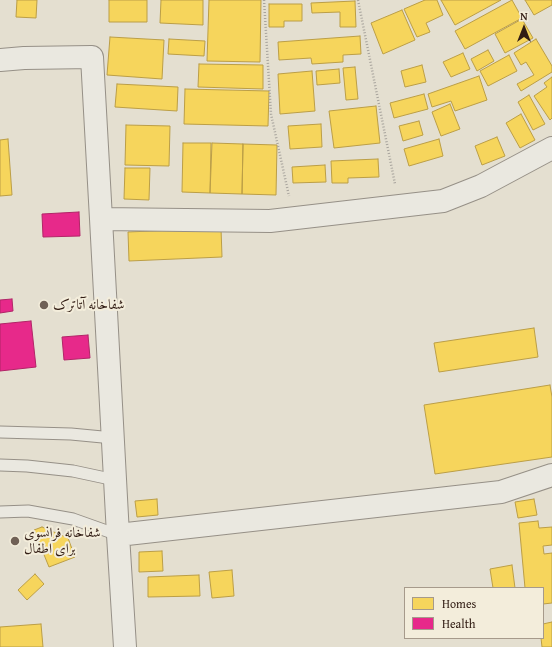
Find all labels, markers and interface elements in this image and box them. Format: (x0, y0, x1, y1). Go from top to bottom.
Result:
north arrow (504, 8, 544, 48)
text: N (520, 8, 528, 24)
place label: شفاخانه آتاترک (53, 297, 124, 313)
marker: شفاخانه آتاترک (38, 299, 50, 311)
place label: شفاخانه فرانسوی برای اطفال (24, 525, 101, 558)
marker: شفاخانه فرانسوی برای اطفال (9, 535, 21, 547)
legend (404, 587, 544, 639)
text: Homes (442, 595, 476, 612)
text: Health (442, 615, 476, 632)

